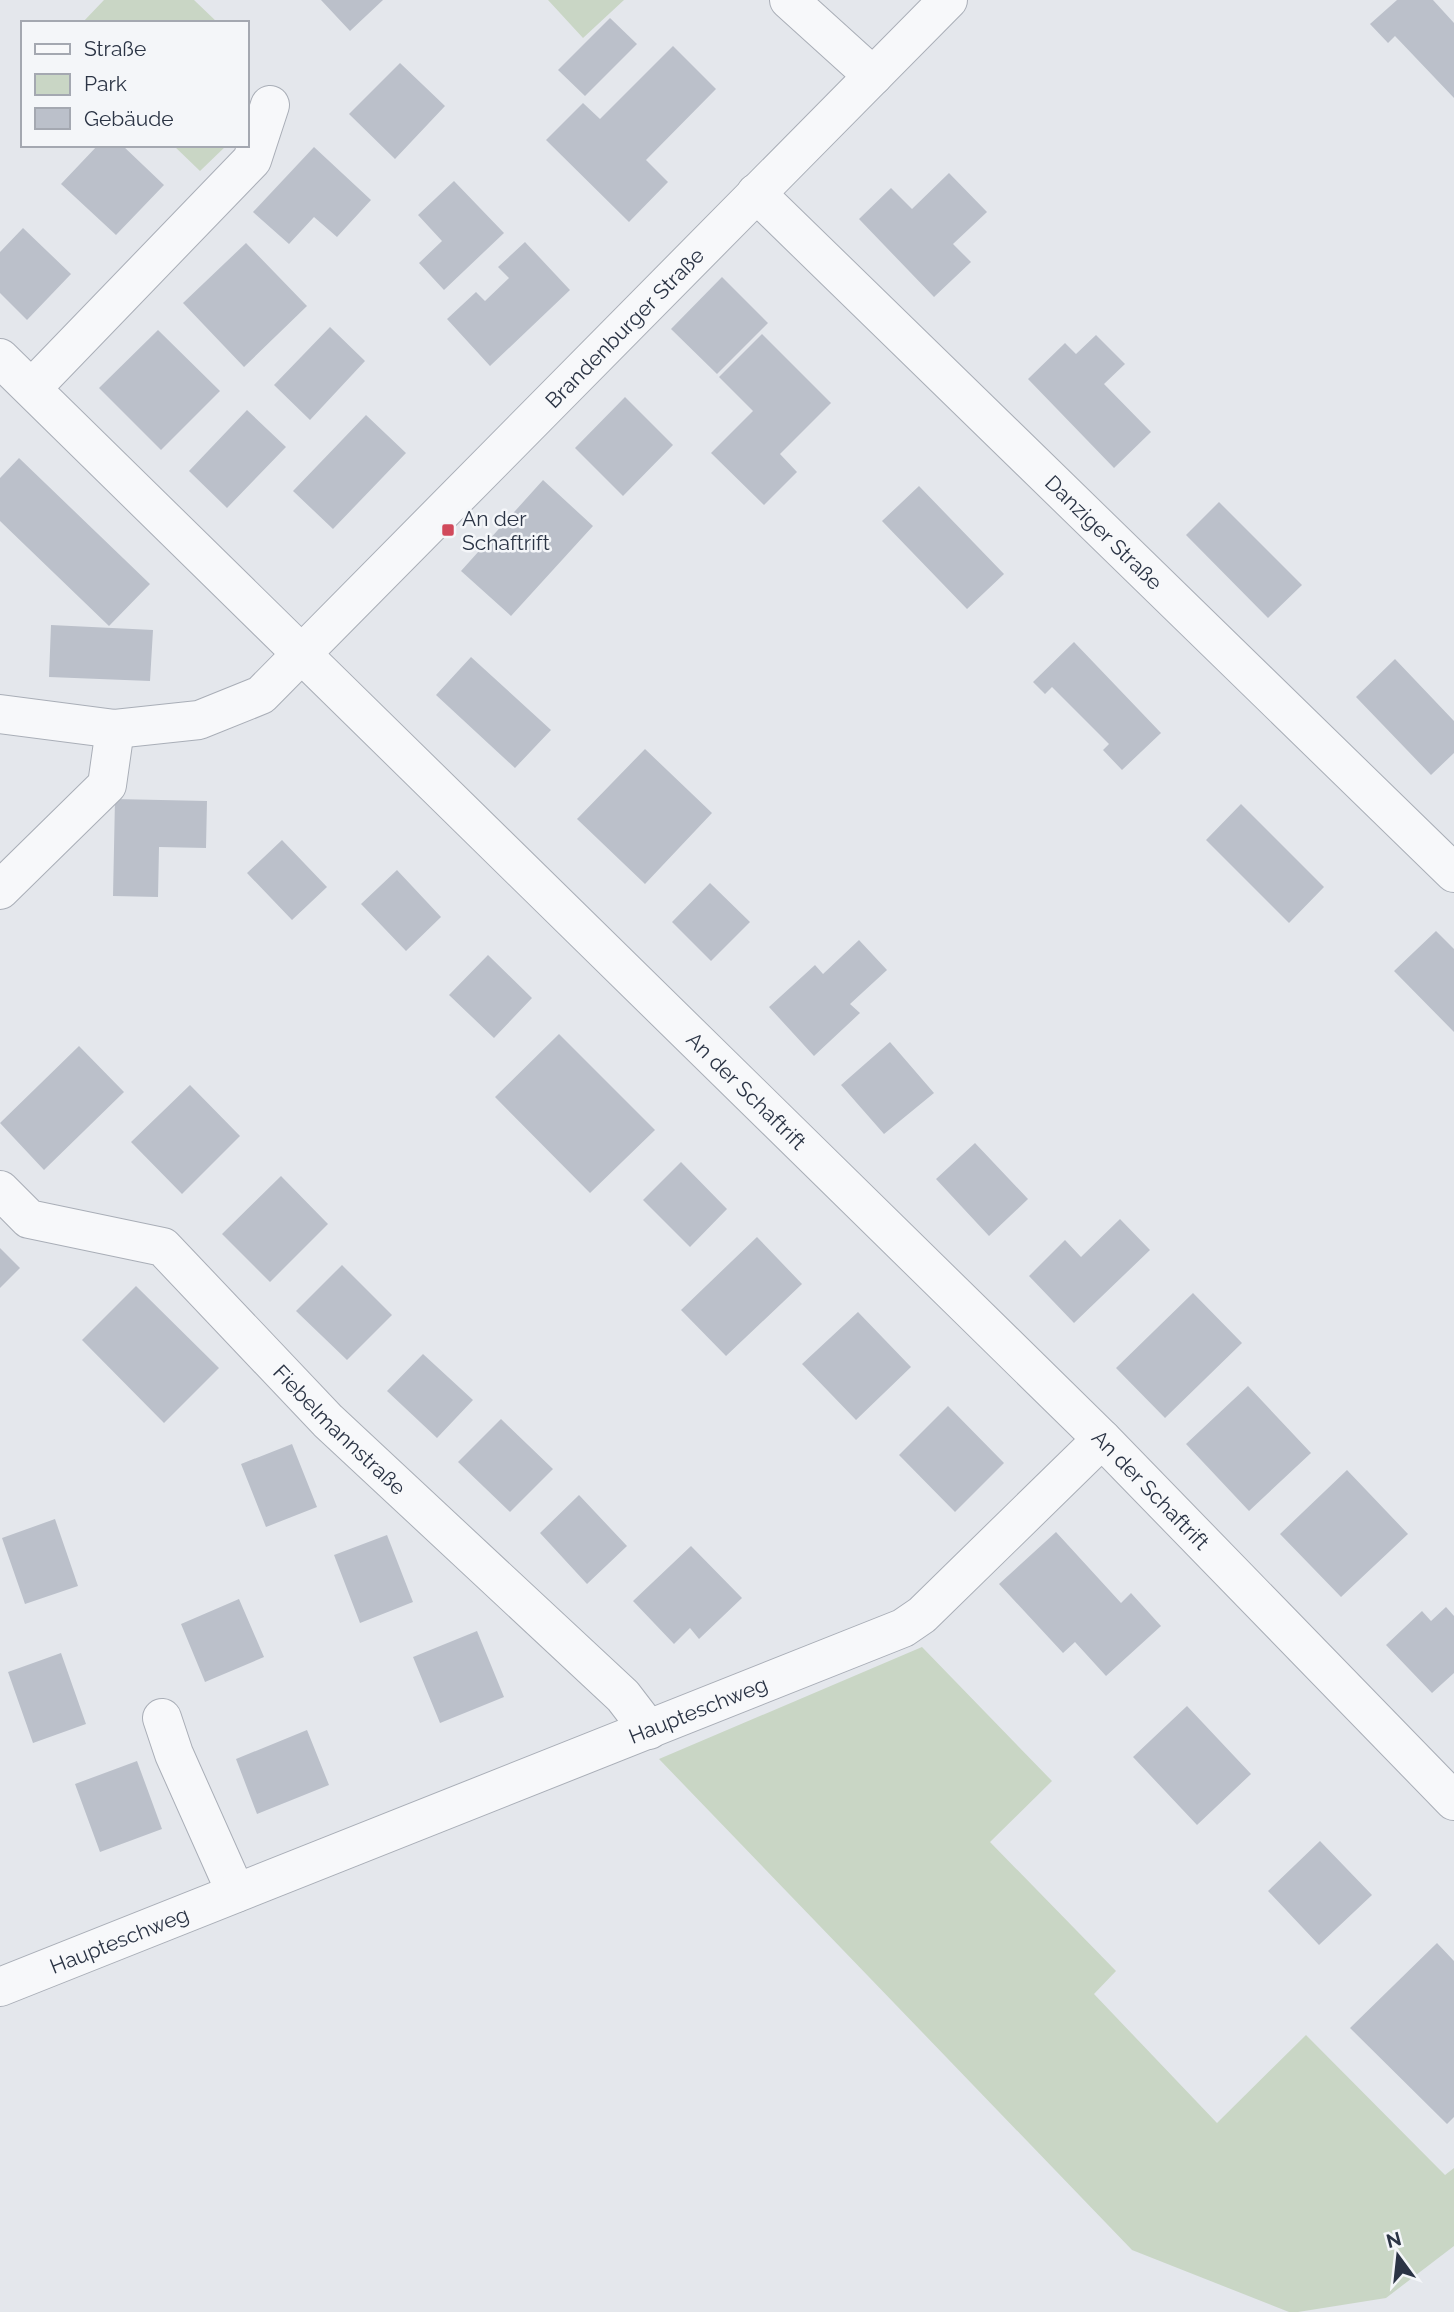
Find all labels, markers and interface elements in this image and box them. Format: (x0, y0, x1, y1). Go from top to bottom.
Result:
legend (21, 21, 248, 147)
text: Straße (84, 36, 146, 61)
text: Park (84, 71, 127, 96)
text: Gebäude (84, 106, 174, 131)
street label: Brandenburger Straße (540, 242, 709, 413)
street label: Danziger Straße (1040, 470, 1168, 595)
place label: An der Schaftrift (462, 506, 550, 555)
marker: An der Schaftrift (440, 522, 456, 538)
street label: An der Schaftrift (682, 1026, 812, 1154)
street label: Fiebelmannstraße (268, 1359, 411, 1500)
street label: An der Schaftrift (1087, 1424, 1215, 1555)
street label: Haupteschweg (625, 1671, 771, 1748)
street label: Haupteschweg (46, 1901, 192, 1978)
north arrow (1363, 2221, 1433, 2291)
text: N (1384, 2227, 1403, 2252)

